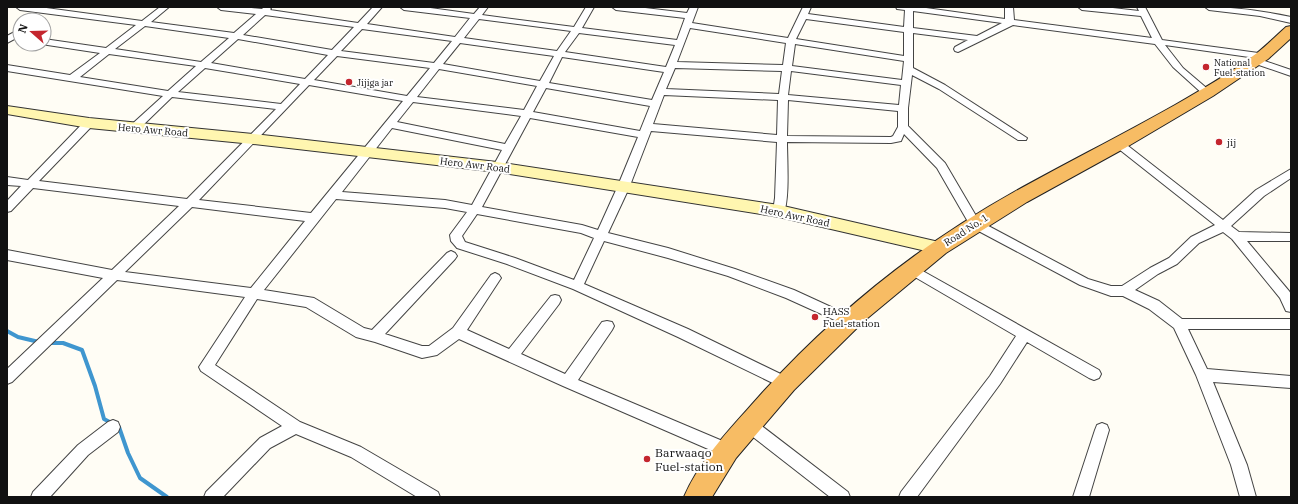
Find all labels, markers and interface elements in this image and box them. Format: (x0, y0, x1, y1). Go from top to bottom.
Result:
north arrow (12, 12, 52, 52)
text: N (15, 22, 31, 35)
place label: National Fuel-station (1214, 57, 1265, 78)
marker: National Fuel-station (1201, 62, 1211, 72)
marker: Jijiga jar (344, 77, 354, 87)
place label: Jijiga jar (357, 77, 393, 88)
street label: Hero Awr Road (117, 120, 189, 140)
place label: jij (1226, 136, 1236, 149)
marker: jij (1214, 137, 1224, 147)
street label: Hero Awr Road (439, 154, 511, 176)
street label: Hero Awr Road (759, 202, 831, 230)
street label: Road No. 1 (941, 211, 991, 249)
place label: HASS Fuel-station (823, 305, 881, 330)
marker: HASS Fuel-station (810, 312, 820, 322)
place label: Barwaaqo Fuel-station (655, 445, 724, 474)
marker: Barwaaqo Fuel-station (642, 454, 652, 464)

